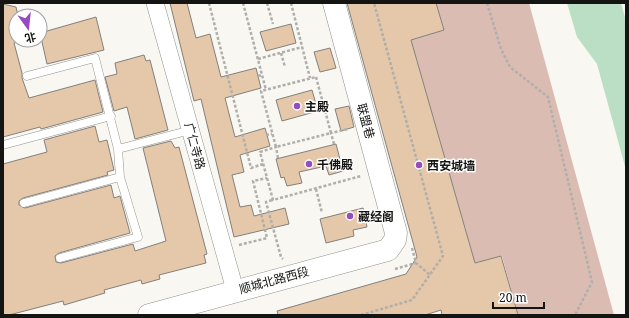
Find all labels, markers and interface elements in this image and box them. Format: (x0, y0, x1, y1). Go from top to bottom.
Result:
north arrow (8, 8, 48, 48)
text: 北 (23, 29, 38, 47)
place label: 主殿 (305, 98, 329, 115)
marker: 主殿 (292, 101, 302, 111)
street label: 联盟巷 (353, 101, 379, 141)
street label: 广仁寺路 (181, 121, 209, 171)
place label: 千佛殿 (317, 156, 353, 173)
place label: 西安城墙 (427, 157, 475, 174)
marker: 千佛殿 (304, 159, 314, 169)
marker: 西安城墙 (414, 160, 424, 170)
place label: 藏经阁 (358, 208, 394, 225)
marker: 藏经阁 (345, 211, 355, 221)
street label: 顺城北路西段 (237, 262, 311, 298)
scale bar (493, 284, 544, 310)
text: 20 m (499, 289, 527, 306)

